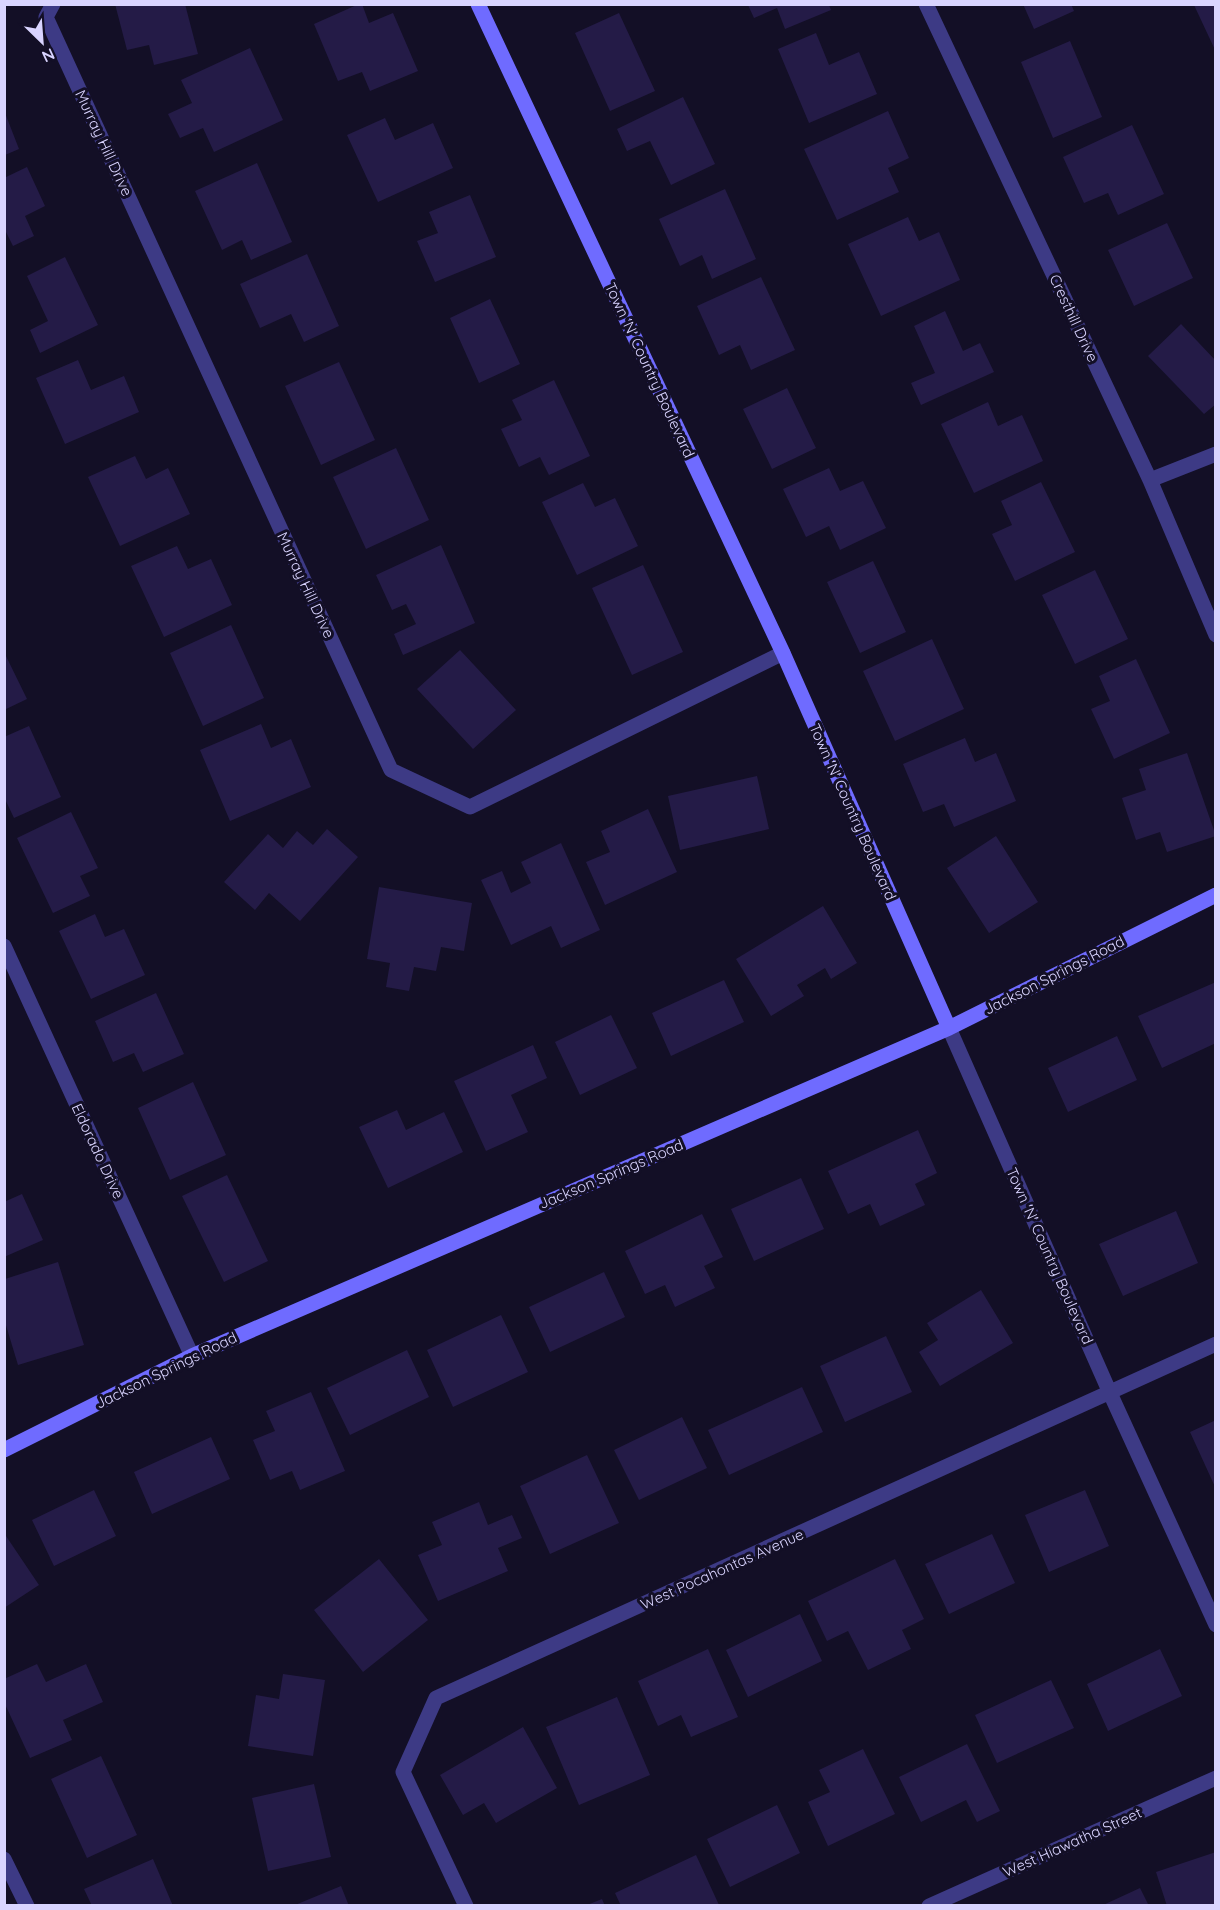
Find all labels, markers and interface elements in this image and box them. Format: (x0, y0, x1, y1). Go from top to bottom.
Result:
north arrow (12, 12, 72, 72)
text: N (39, 44, 58, 67)
street label: Murray Hill Drive (71, 87, 137, 199)
street label: Cresthill Drive (1045, 271, 1103, 365)
street label: Town 'N' Country Boulevard (601, 279, 699, 461)
street label: Murray Hill Drive (273, 529, 339, 641)
street label: Town 'N' Country Boulevard (805, 721, 901, 903)
street label: Jackson Springs Road (981, 931, 1127, 1019)
street label: Eldorado Drive (68, 1100, 128, 1202)
street label: Jackson Springs Road (536, 1135, 686, 1213)
street label: Town 'N' Country Boulevard (1002, 1165, 1098, 1347)
street label: Jackson Springs Road (92, 1327, 240, 1413)
street label: West Pocahontas Avenue (638, 1524, 806, 1614)
street label: West Hiawatha Street (1000, 1803, 1144, 1881)

